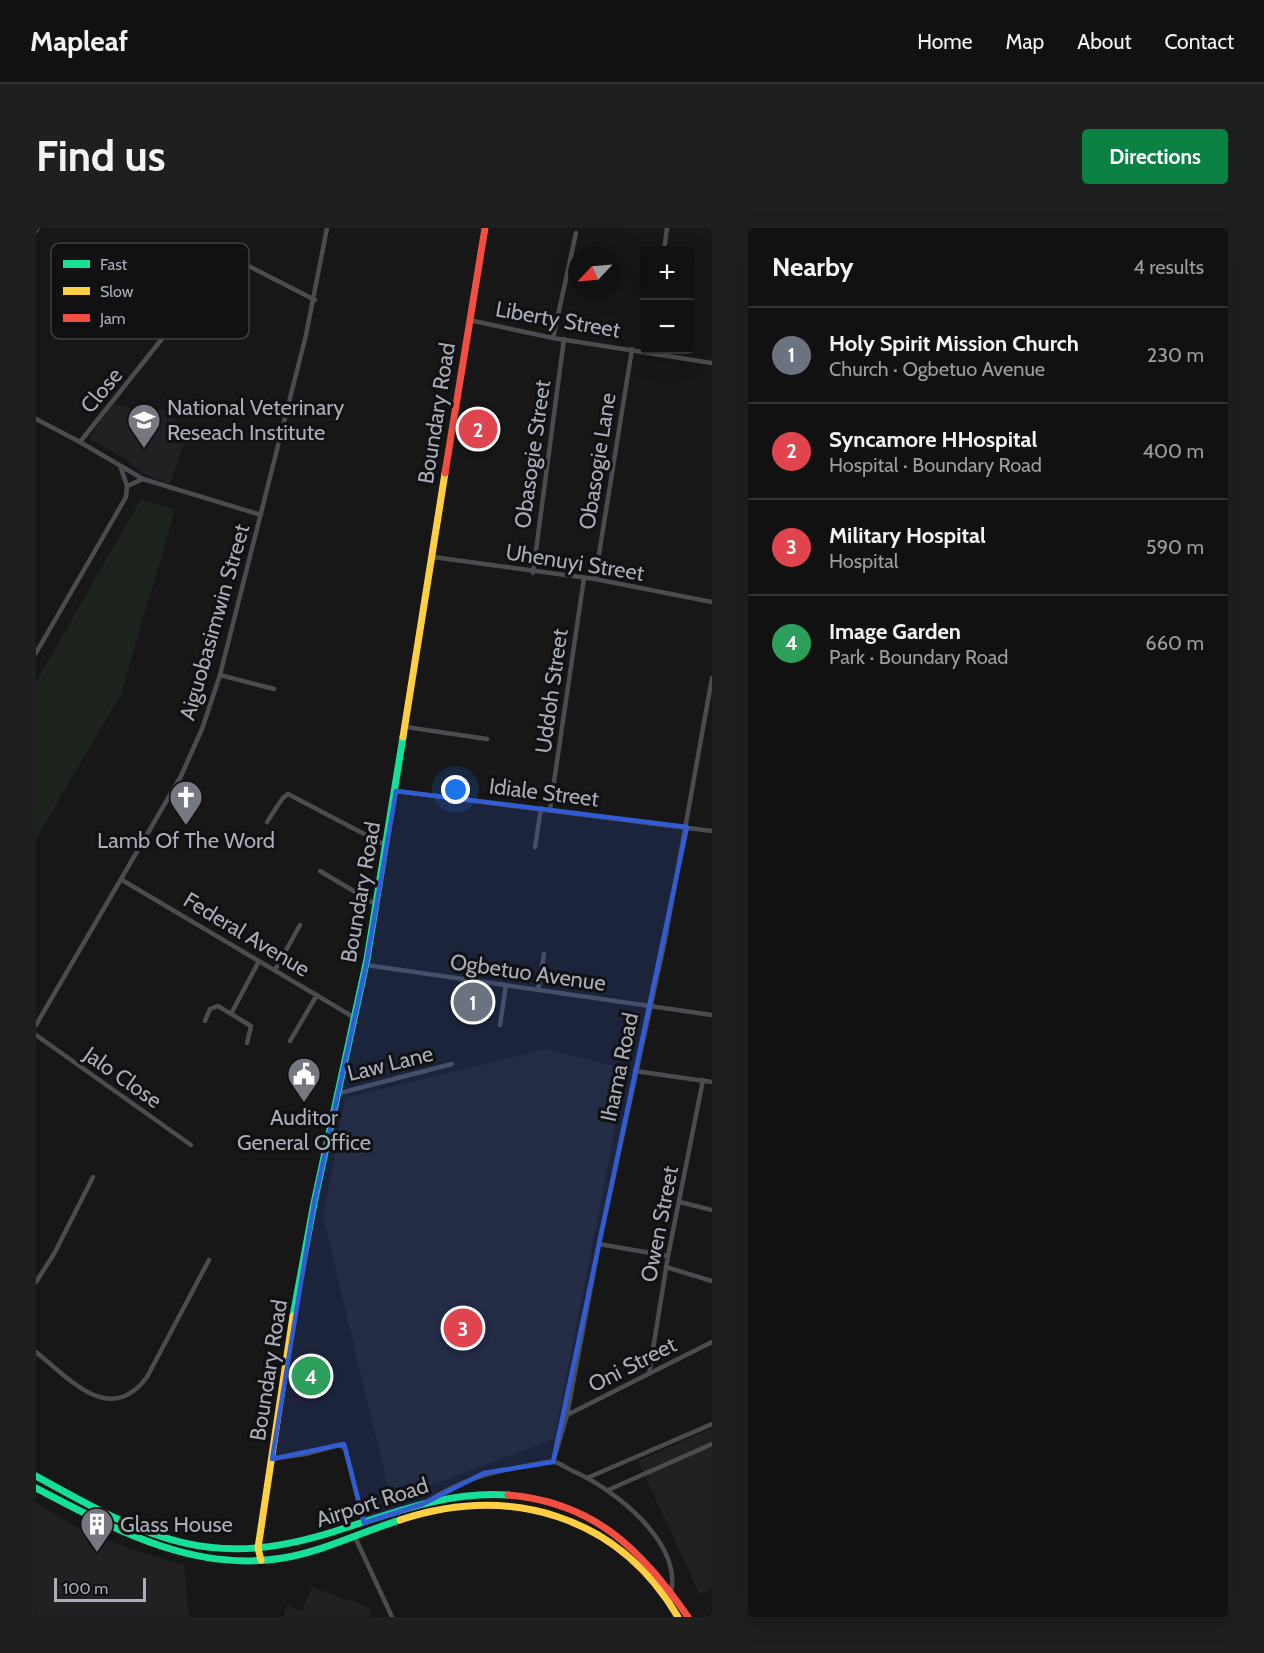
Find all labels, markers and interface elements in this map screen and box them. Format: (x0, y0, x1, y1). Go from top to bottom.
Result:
text: Mapleaf (30, 24, 128, 58)
text: Home (917, 29, 973, 54)
text: Map (1006, 29, 1044, 54)
text: About (1077, 29, 1131, 54)
text: Contact (1164, 29, 1234, 54)
button: Directions (1082, 129, 1228, 184)
text: Find us (36, 130, 165, 182)
legend (51, 243, 249, 339)
north arrow (568, 246, 622, 300)
map controls (640, 246, 694, 354)
button: + (640, 246, 694, 300)
text: Nearby (772, 251, 853, 283)
text: Fast (100, 255, 128, 274)
text: 4 results (1133, 255, 1204, 279)
text: Slow (100, 282, 134, 301)
street label: Liberty Street (493, 295, 623, 344)
button: − (640, 300, 694, 354)
text: Jam (99, 309, 126, 328)
text: Holy Spirit Mission Church (829, 330, 1079, 357)
street label: Boundary Road (412, 341, 461, 486)
text: 1 (788, 343, 795, 367)
text: 230 m (1147, 343, 1204, 367)
text: Church · Ogbetuo Avenue (829, 357, 1045, 381)
street label: Close (75, 362, 128, 419)
street label: Obasogie Street (509, 378, 556, 530)
street label: Obasogie Lane (573, 391, 622, 531)
place label: National Veterinary Reseach Institute (167, 394, 344, 446)
school or university icon: National Veterinary Reseach Institute (126, 402, 162, 449)
pin: 2 (458, 406, 498, 452)
text: Syncamore HHospital (829, 426, 1037, 453)
text: 2 (786, 439, 797, 463)
text: 400 m (1142, 439, 1204, 463)
text: Hospital · Boundary Road (829, 453, 1042, 477)
street label: Aiguobasimwin Street (174, 520, 256, 723)
text: Military Hospital (829, 522, 986, 549)
text: 3 (786, 535, 797, 559)
text: 590 m (1146, 535, 1204, 559)
street label: Uhenuyi Street (504, 538, 647, 587)
text: Hospital (829, 549, 899, 573)
text: Image Garden (829, 618, 961, 645)
street label: Uddoh Street (529, 626, 574, 755)
text: 4 (785, 631, 798, 655)
text: 660 m (1145, 631, 1204, 655)
text: Park · Boundary Road (829, 645, 1008, 669)
street label: Idiale Street (487, 772, 601, 813)
your location (441, 775, 470, 804)
church icon: Lamb Of The Word (168, 779, 204, 826)
street label: Boundary Road (335, 820, 386, 965)
place label: Lamb Of The Word (97, 827, 275, 854)
street label: Federal Avenue (179, 886, 315, 983)
street label: Ogbetuo Avenue (448, 948, 608, 997)
pin: 1 (454, 980, 492, 1024)
street label: Ihama Road (595, 1010, 644, 1124)
street label: Jalo Close (78, 1040, 167, 1114)
street label: Law Lane (344, 1040, 436, 1087)
public building icon: Auditor General Office (286, 1056, 322, 1103)
place label: Auditor General Office (237, 1104, 371, 1156)
street label: Owen Street (635, 1163, 684, 1285)
street label: Boundary Road (244, 1298, 293, 1443)
pin: 3 (444, 1306, 482, 1350)
street label: Oni Street (584, 1331, 681, 1398)
pin: 4 (292, 1354, 330, 1398)
street label: Airport Road (313, 1472, 432, 1533)
building icon: Glass House (79, 1506, 115, 1553)
place label: Glass House (120, 1511, 233, 1538)
scale bar (54, 1575, 146, 1602)
text: 100 m (63, 1579, 108, 1598)

